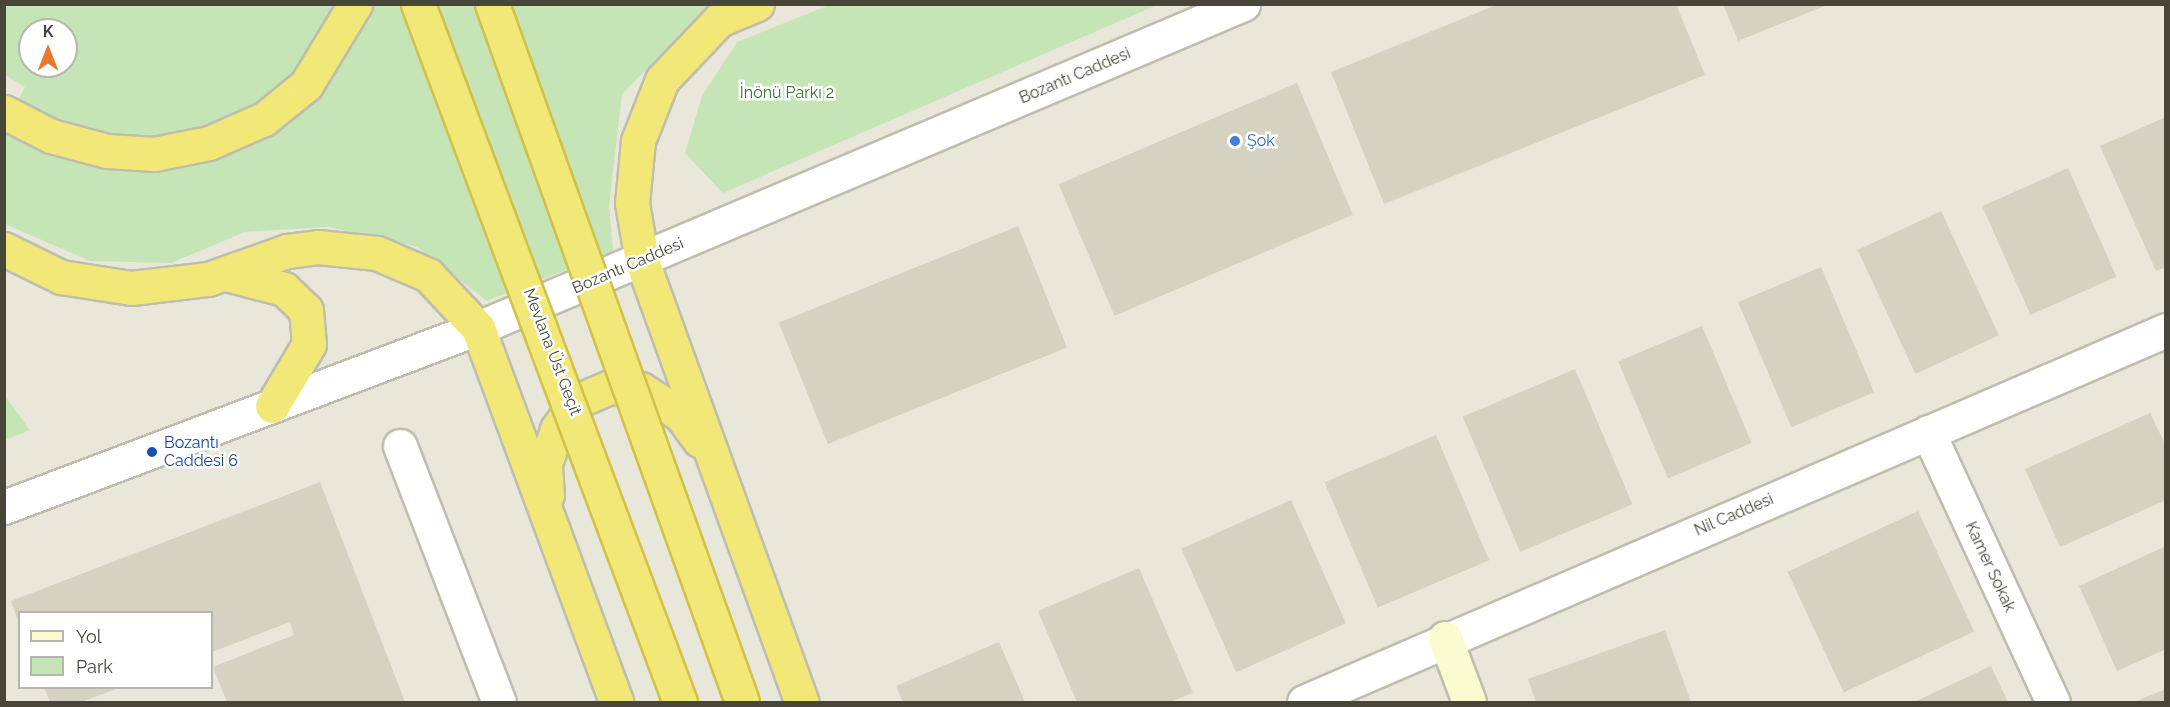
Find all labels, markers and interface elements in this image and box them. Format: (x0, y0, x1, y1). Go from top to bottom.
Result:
north arrow (18, 18, 78, 78)
text: K (43, 22, 53, 41)
street label: Bozantı Caddesi (1016, 44, 1134, 108)
park label: İnönü Parkı 2 (740, 83, 834, 103)
place label: Şok (1247, 131, 1275, 151)
marker: Şok (1228, 134, 1242, 148)
street label: Bozantı Caddesi (569, 234, 687, 298)
street label: Mevlana Üst Geçit (519, 286, 585, 418)
place label: Bozantı Caddesi 6 (164, 433, 238, 471)
marker: Bozantı Caddesi 6 (145, 445, 159, 459)
street label: Nil Caddesi (1691, 490, 1777, 540)
street label: Kamer Sokak (1961, 519, 2019, 615)
legend (18, 611, 213, 689)
text: Yol (76, 626, 102, 647)
text: Park (76, 656, 113, 677)

